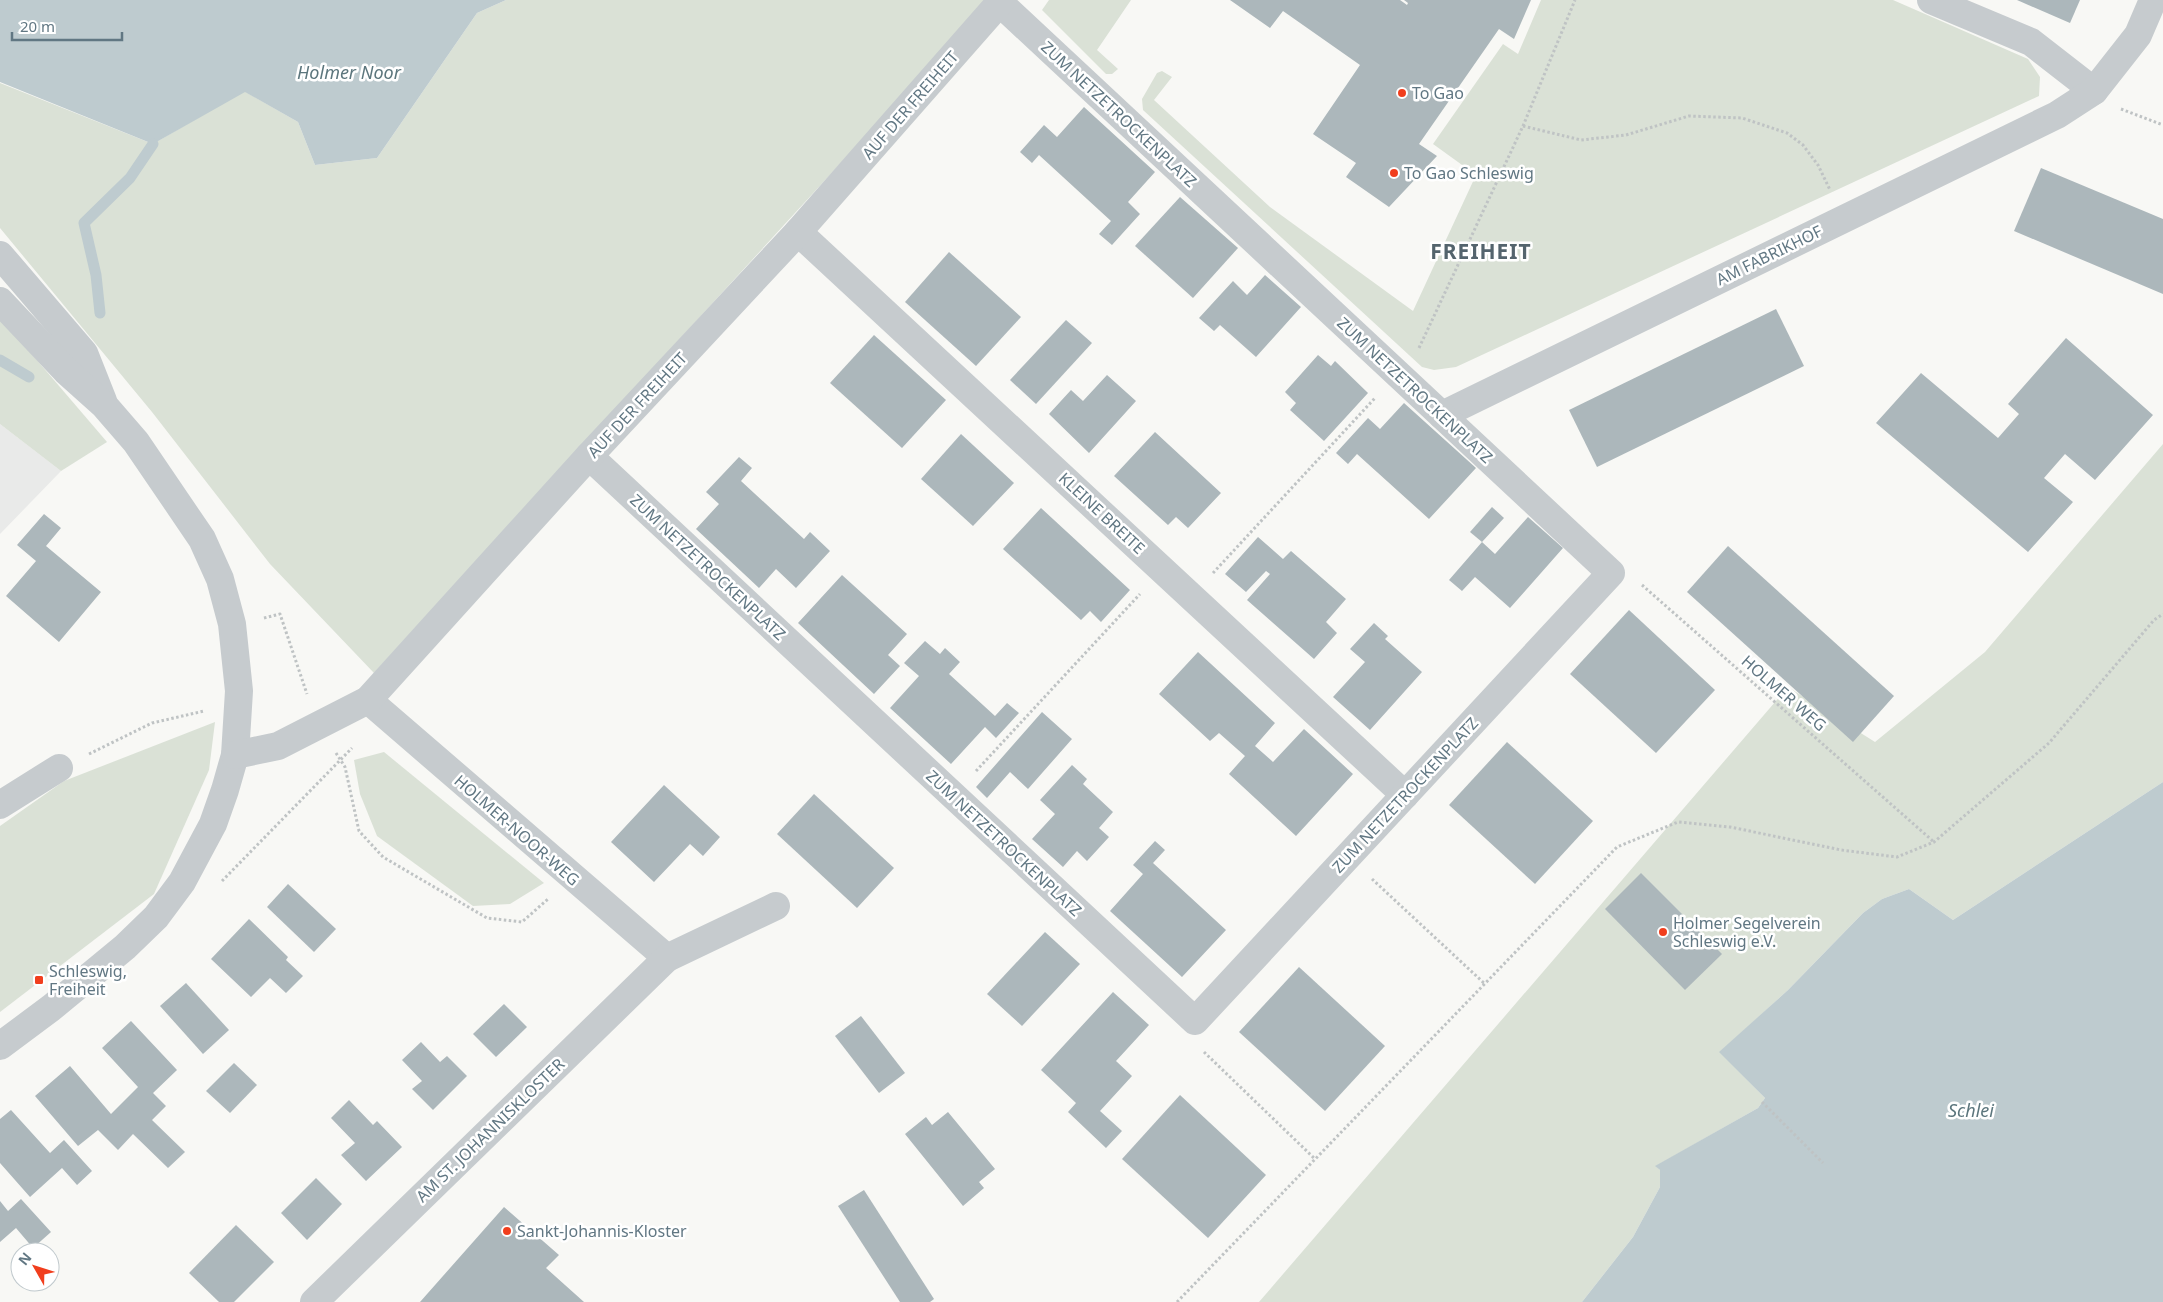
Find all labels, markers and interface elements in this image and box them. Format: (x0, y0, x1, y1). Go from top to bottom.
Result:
scale bar (12, 10, 122, 42)
text: 20 m (20, 16, 55, 36)
street label: ZUM NETZETROCKENPLATZ (1036, 36, 1202, 192)
street label: AUF DER FREIHEIT (857, 46, 963, 164)
water label: Holmer Noor (297, 60, 402, 84)
place label: To Gao (1412, 82, 1464, 104)
marker: To Gao (1396, 87, 1408, 99)
place label: To Gao Schleswig (1404, 162, 1534, 184)
marker: To Gao Schleswig (1388, 167, 1400, 179)
street label: AM FABRIKHOF (1712, 220, 1826, 290)
district label: FREIHEIT (1430, 237, 1532, 265)
street label: ZUM NETZETROCKENPLATZ (1332, 312, 1498, 468)
street label: AUF DER FREIHEIT (582, 347, 692, 463)
street label: KLEINE BREITE (1054, 467, 1150, 559)
street label: ZUM NETZETROCKENPLATZ (625, 489, 791, 645)
street label: HOLMER WEG (1737, 650, 1831, 736)
street label: ZUM NETZETROCKENPLATZ (1327, 712, 1483, 878)
street label: ZUM NETZETROCKENPLATZ (921, 765, 1087, 921)
street label: HOLMER-NOOR-WEG (450, 770, 584, 890)
place label: Holmer Segelverein Schleswig e.V. (1673, 912, 1821, 952)
marker: Holmer Segelverein Schleswig e.V. (1657, 926, 1669, 938)
place label: Schleswig, Freiheit (49, 960, 127, 1000)
marker: Schleswig, Freiheit (33, 974, 45, 986)
street label: AM ST. JOHANNISKLOSTER (411, 1053, 569, 1207)
water label: Schlei (1948, 1098, 1994, 1122)
place label: Sankt-Johannis-Kloster (517, 1220, 687, 1242)
marker: Sankt-Johannis-Kloster (501, 1225, 513, 1237)
north arrow (10, 1242, 60, 1292)
text: N (14, 1248, 35, 1269)

